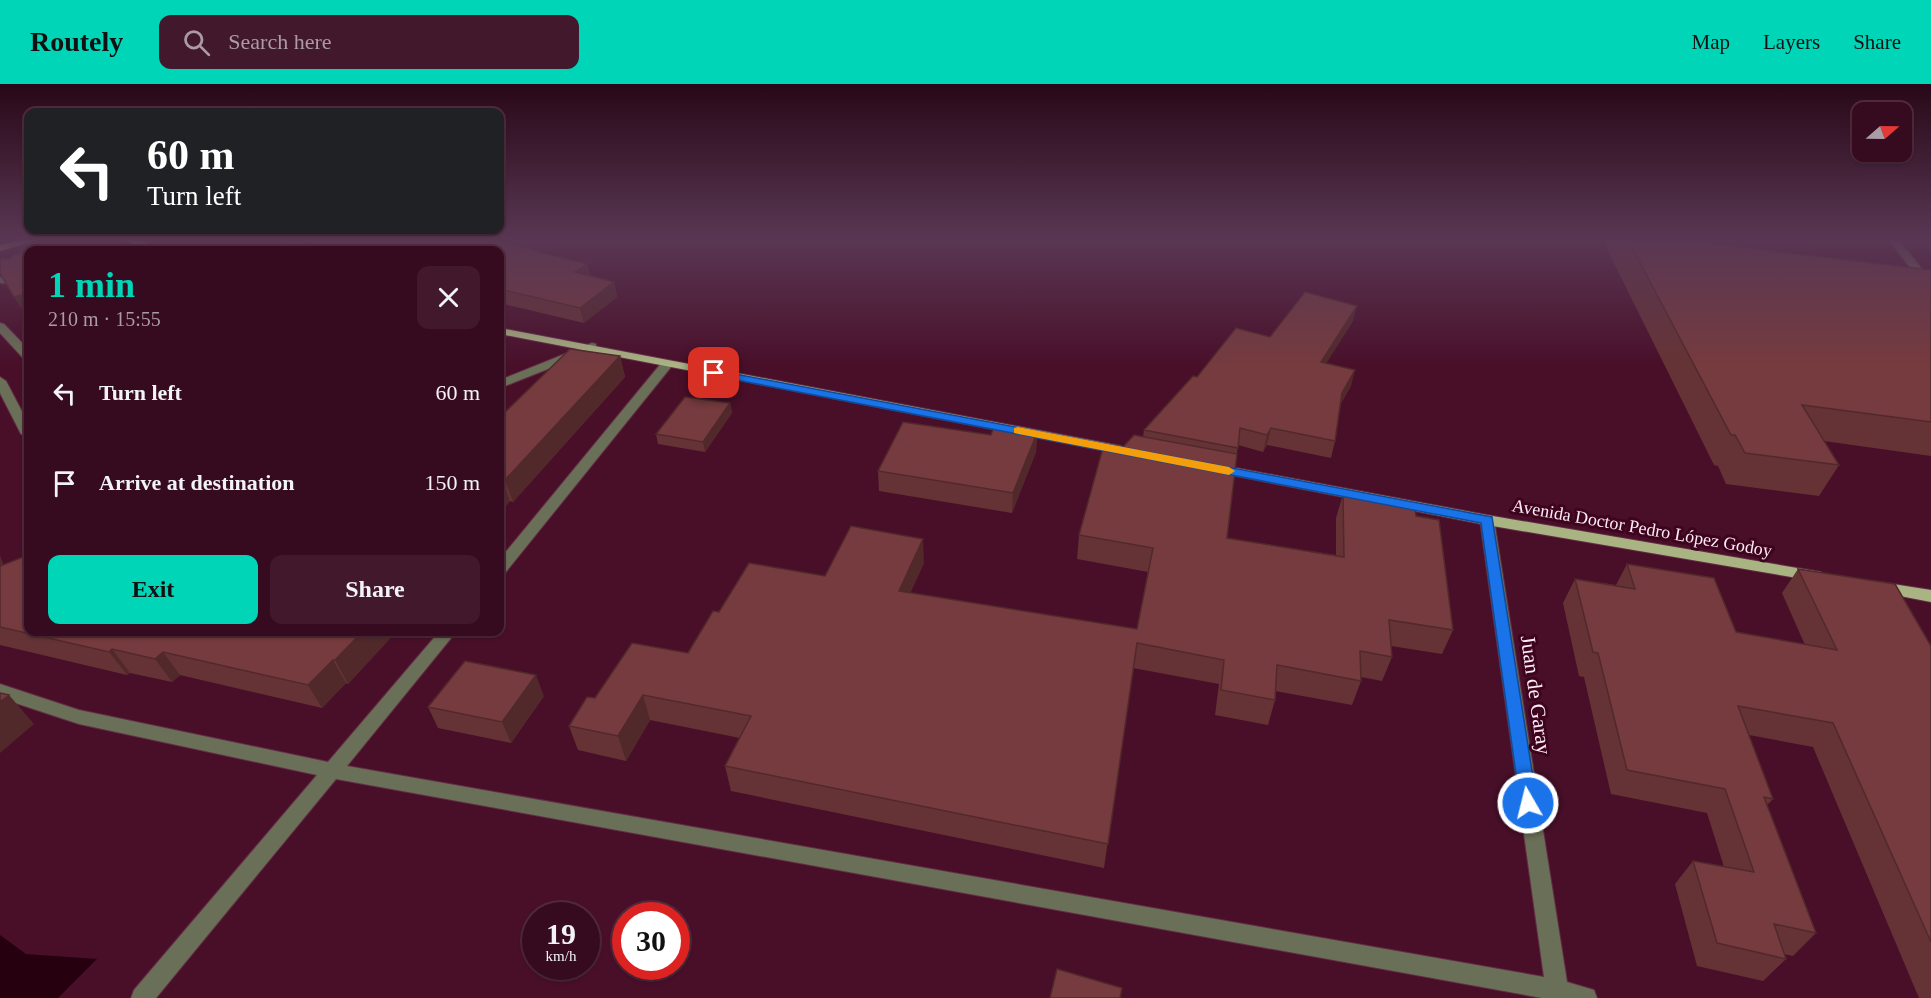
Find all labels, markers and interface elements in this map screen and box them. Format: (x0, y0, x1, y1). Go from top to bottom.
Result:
search box (159, 15, 579, 69)
text: Routely (30, 26, 123, 57)
icon: search (180, 26, 213, 59)
text: Search here (228, 29, 332, 54)
text: Map (1692, 30, 1730, 54)
text: Layers (1763, 30, 1820, 54)
text: Share (1853, 30, 1901, 54)
north arrow (1852, 102, 1912, 162)
map controls (1852, 102, 1912, 162)
icon: left (48, 132, 126, 210)
text: 60 m (147, 132, 235, 178)
text: Turn left (147, 181, 241, 211)
text: 1 min (48, 265, 135, 305)
button: close (417, 266, 480, 329)
text: 210 m · 15:55 (48, 308, 161, 330)
pin (688, 347, 739, 398)
icon: arrive (697, 356, 730, 389)
icon: left (48, 377, 81, 410)
text: Turn left (99, 380, 182, 405)
text: 60 m (435, 380, 480, 405)
icon: arrive (48, 467, 81, 500)
text: Arrive at destination (99, 470, 295, 495)
text: 150 m (424, 470, 480, 495)
street label: Avenida Doctor Pedro López Godoy (1510, 495, 1774, 561)
button: Exit (48, 555, 258, 624)
button: Share (270, 555, 480, 624)
street label: Juan de Garay (1516, 634, 1556, 757)
position arrow (1496, 771, 1560, 835)
speed limit sign: 30 (612, 902, 690, 980)
text: 19 (546, 917, 576, 950)
text: km/h (546, 948, 576, 964)

